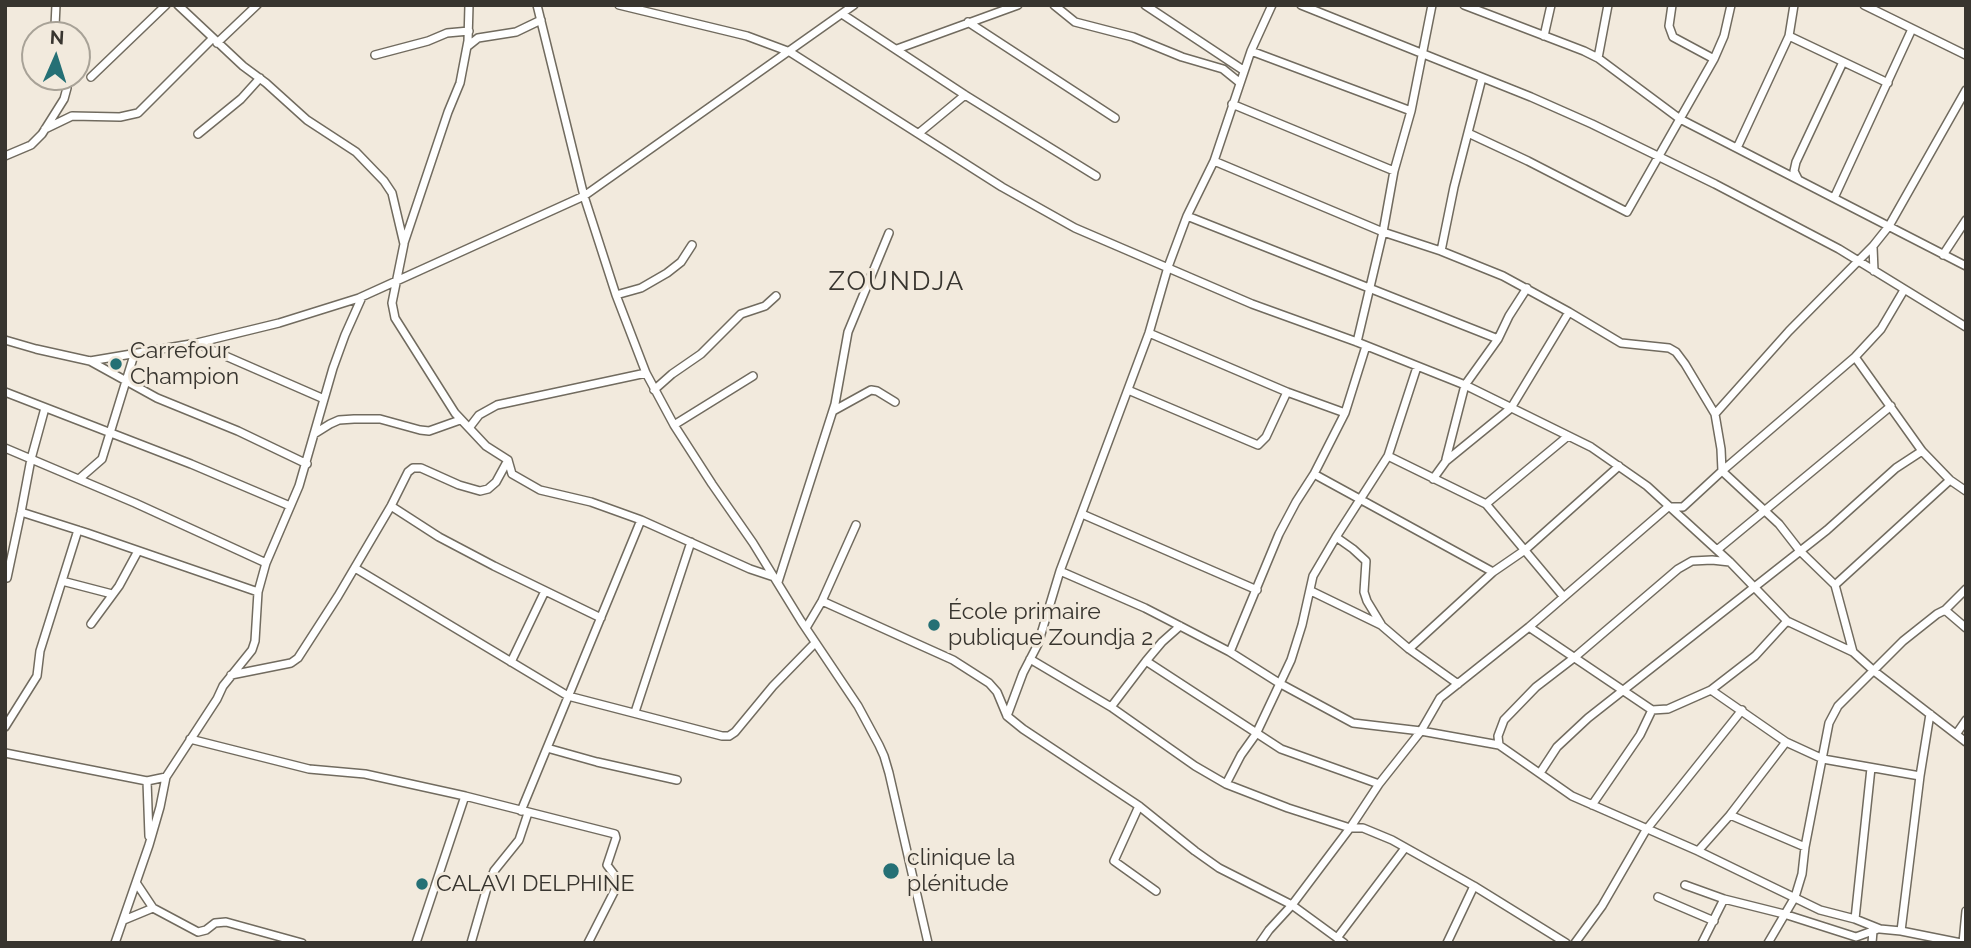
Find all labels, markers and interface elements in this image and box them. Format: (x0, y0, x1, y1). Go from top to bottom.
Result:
north arrow (21, 21, 91, 91)
text: N (49, 26, 65, 48)
district label: ZOUNDJA (829, 266, 965, 298)
place label: Carrefour Champion (130, 337, 239, 391)
marker: Carrefour Champion (108, 356, 124, 372)
place label: École primaire publique Zoundja 2 (948, 598, 1153, 652)
marker: École primaire publique Zoundja 2 (926, 617, 942, 633)
place label: clinique la plénitude (907, 844, 1015, 898)
marker: clinique la plénitude (881, 861, 901, 881)
place label: CALAVI DELPHINE (436, 870, 634, 898)
marker: CALAVI DELPHINE (414, 876, 430, 892)

